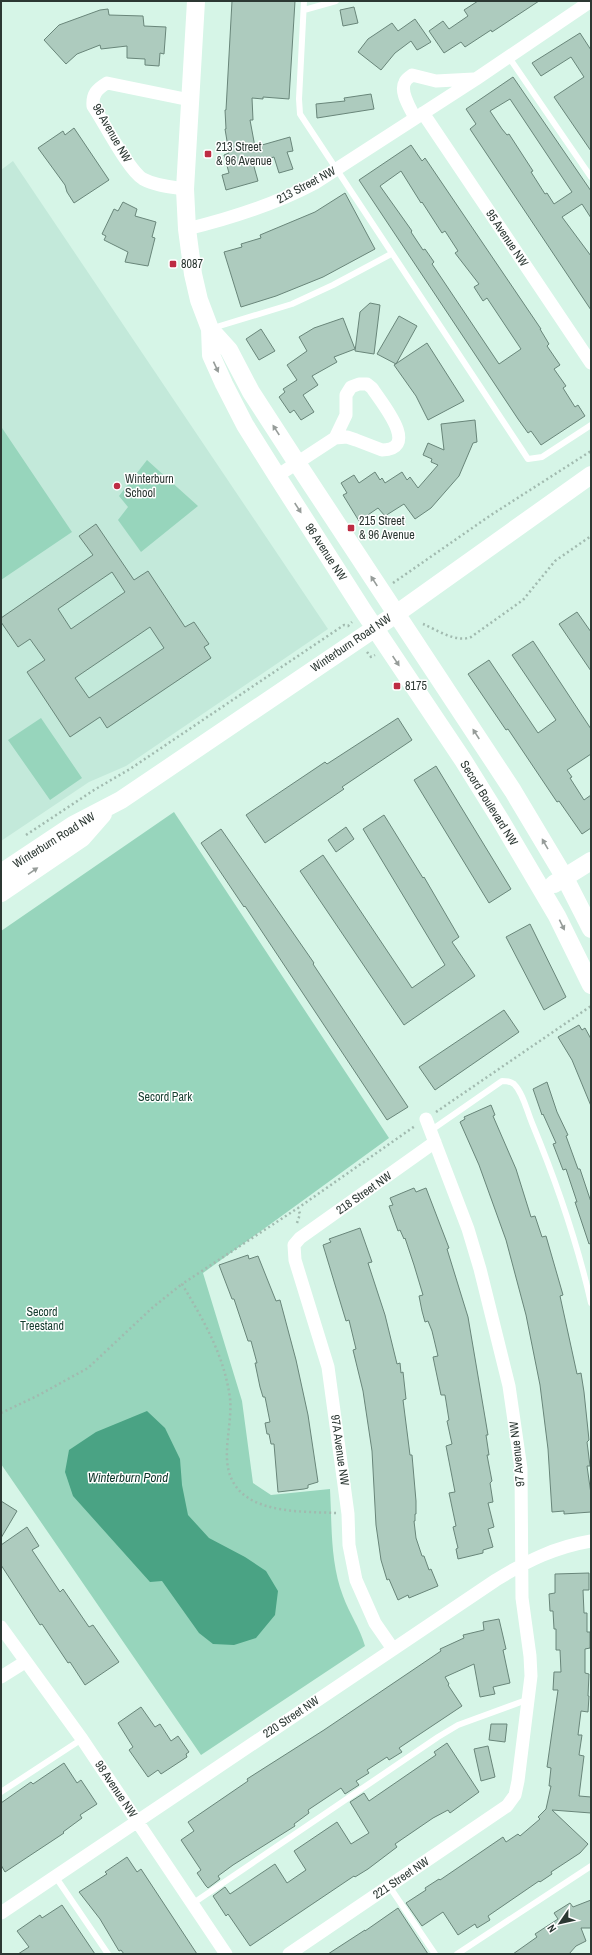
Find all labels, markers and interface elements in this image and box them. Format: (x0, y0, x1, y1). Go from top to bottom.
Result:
street label: 96 Avenue NW (89, 101, 136, 166)
place label: 213 Street & 96 Avenue (216, 139, 272, 169)
marker: 213 Street & 96 Avenue (203, 149, 213, 159)
street label: 213 Street NW (274, 162, 339, 207)
street label: 95 Avenue NW (482, 206, 532, 270)
place label: 8087 (181, 256, 203, 272)
marker: 8087 (168, 259, 178, 269)
one-way arrow (213, 361, 219, 373)
one-way arrow (272, 424, 279, 436)
place label: Winterburn School (125, 471, 174, 501)
marker: Winterburn School (112, 481, 122, 491)
one-way arrow (294, 503, 302, 513)
place label: 215 Street & 96 Avenue (359, 513, 415, 543)
street label: 96 Avenue NW (301, 520, 351, 584)
marker: 215 Street & 96 Avenue (346, 523, 356, 533)
one-way arrow (371, 575, 378, 587)
street label: Winterburn Road NW (308, 610, 395, 676)
one-way arrow (392, 655, 399, 667)
place label: 8175 (405, 678, 427, 694)
marker: 8175 (392, 681, 402, 691)
one-way arrow (472, 729, 480, 739)
street label: Secord Boulevard NW (456, 757, 522, 849)
street label: Winterburn Road NW (10, 808, 99, 872)
one-way arrow (541, 839, 548, 850)
one-way arrow (28, 867, 38, 875)
one-way arrow (559, 920, 565, 931)
park label: Secord Park (138, 1089, 192, 1105)
street label: 218 Street NW (333, 1168, 396, 1218)
park label: Secord Treestand (20, 1304, 64, 1334)
street label: 97A Avenue NW (327, 1413, 353, 1487)
street label: 97 Avenue NW (506, 1420, 528, 1487)
water label: Winterburn Pond (88, 1469, 168, 1486)
street label: 220 Street NW (260, 1692, 323, 1742)
street label: 98 Avenue NW (91, 1757, 141, 1821)
street label: 221 Street NW (370, 1853, 433, 1903)
north arrow (540, 1903, 580, 1943)
text: N (544, 1922, 559, 1935)

